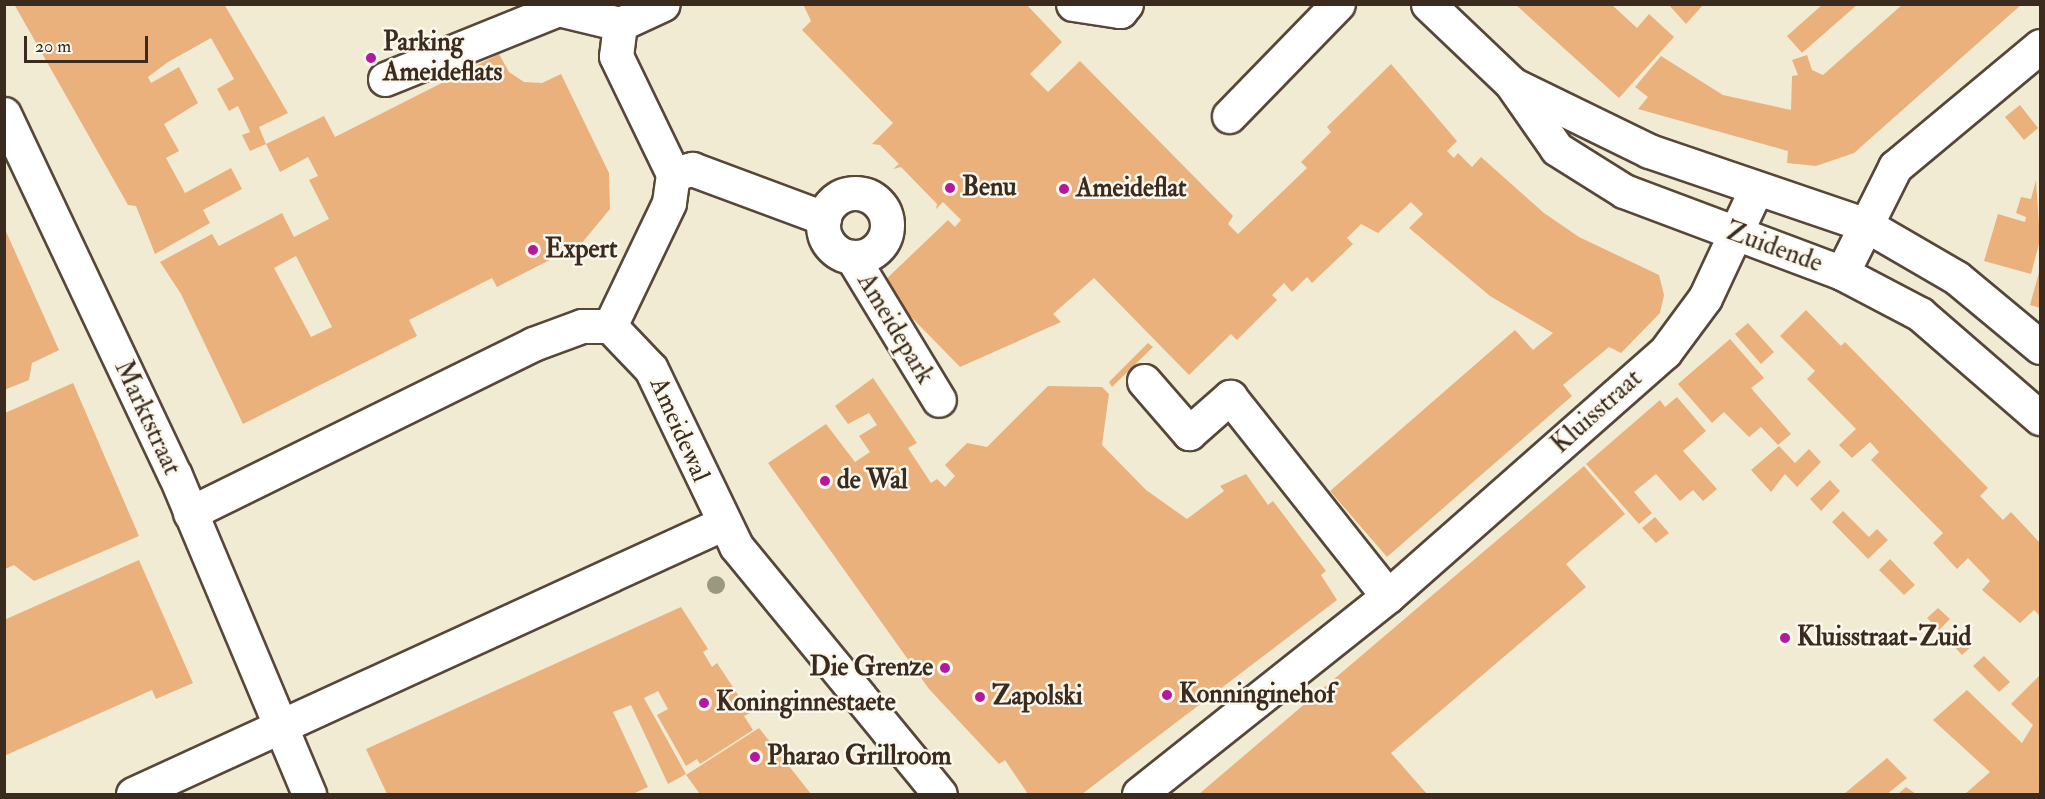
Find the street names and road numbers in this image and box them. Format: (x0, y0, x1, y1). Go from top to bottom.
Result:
street label: Zuidende (1721, 216, 1827, 280)
street label: Ameidepark (850, 268, 940, 390)
street label: Marktstraat (107, 356, 187, 480)
street label: Kluisstraat (1545, 363, 1649, 461)
street label: Ameidewal (642, 373, 716, 487)

